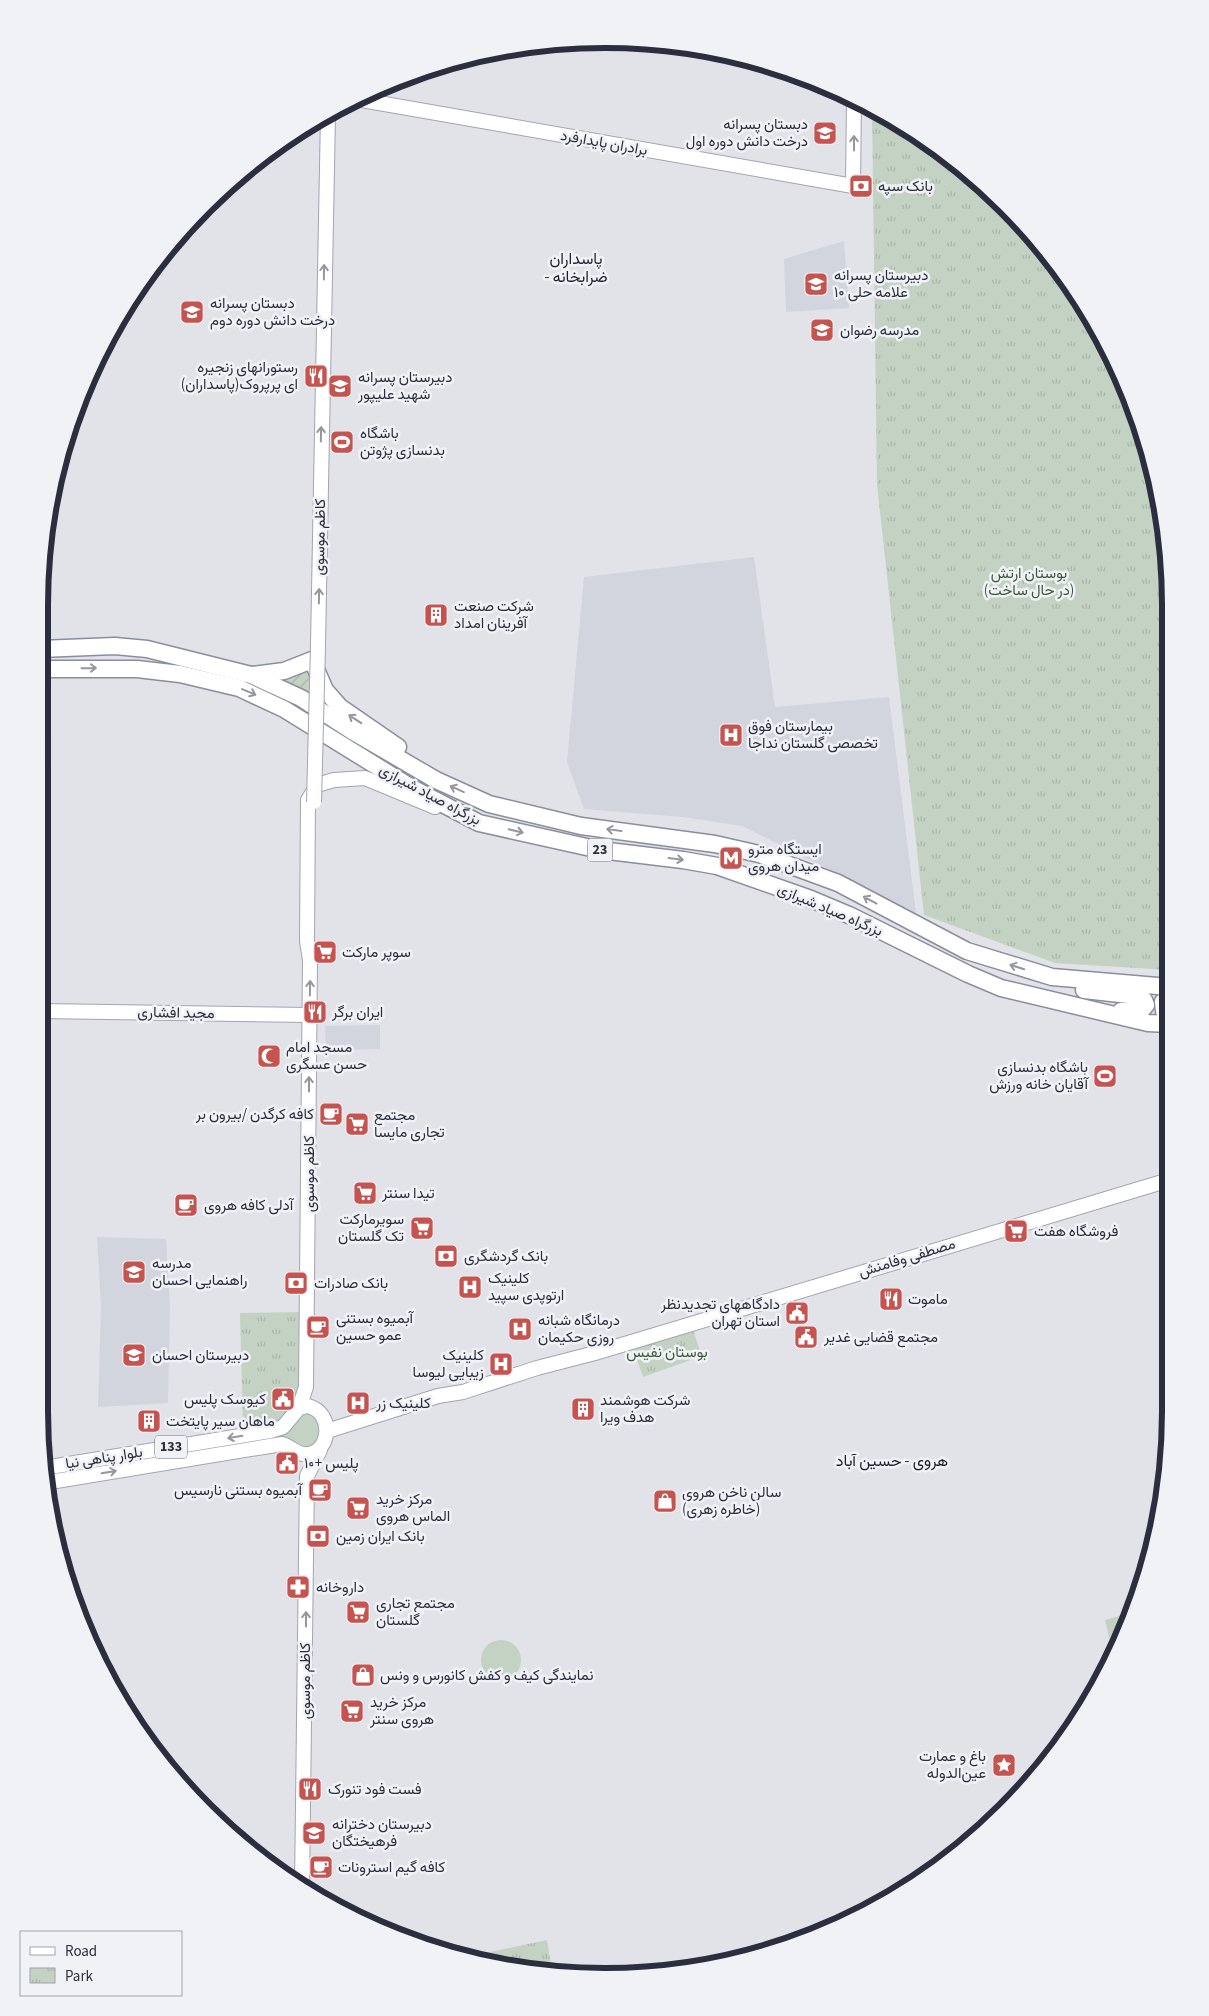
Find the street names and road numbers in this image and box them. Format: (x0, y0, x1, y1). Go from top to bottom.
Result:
street label: برادران پایدارفرد (559, 125, 649, 161)
street label: کاظم موسوی (309, 498, 331, 575)
street label: بزرگراه صیاد شیرازی (375, 759, 485, 831)
road number: 23 (588, 838, 612, 862)
street label: بزرگراه صیاد شیرازی (774, 878, 886, 942)
street label: مجید افشاری (137, 1002, 215, 1024)
street label: کاظم موسوی (299, 1135, 320, 1212)
street label: مصطفی وفامنش (856, 1233, 958, 1283)
road number: 133 (155, 1435, 187, 1458)
street label: بلوار پناهی نیا (64, 1442, 144, 1474)
street label: کاظم موسوی (295, 1642, 316, 1719)

